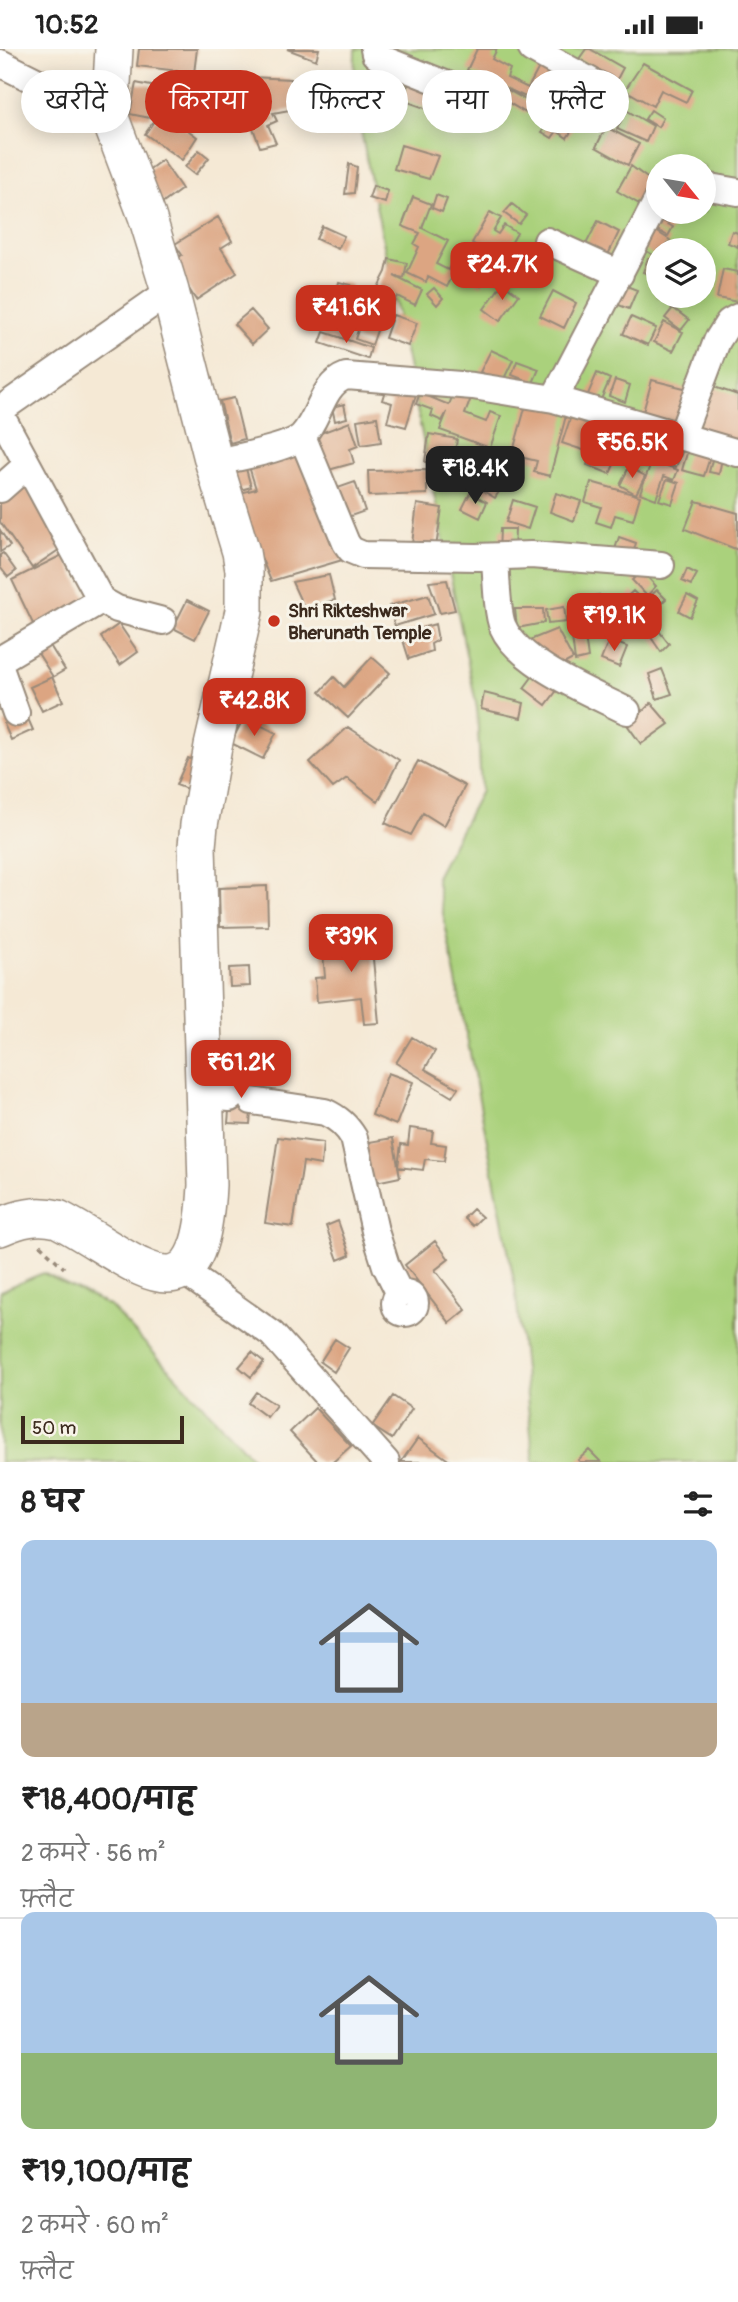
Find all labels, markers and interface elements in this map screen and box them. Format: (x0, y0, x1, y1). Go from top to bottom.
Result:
text: 10:52 (35, 9, 99, 41)
chip: खरीदें (21, 70, 131, 133)
chip: किराया (145, 70, 272, 133)
chip: फ़िल्टर (286, 70, 408, 133)
chip: नया (422, 70, 512, 133)
chip: फ़्लैट (526, 70, 629, 133)
north arrow (646, 154, 716, 224)
map controls (646, 154, 716, 308)
button: layers (646, 238, 716, 308)
pin: ₹24.7K (445, 243, 559, 302)
text: ₹24.7K (466, 250, 538, 279)
pin: ₹41.6K (289, 285, 403, 345)
text: ₹41.6K (312, 293, 380, 322)
pin: ₹56.5K (575, 421, 689, 480)
text: ₹56.5K (596, 428, 668, 457)
pin: ₹18.4K (418, 447, 532, 506)
text: ₹18.4K (442, 454, 508, 483)
pin: ₹19.1K (557, 593, 671, 653)
place label: Shri Rikteshwar Bherunath Temple (288, 599, 432, 645)
text: ₹19.1K (583, 601, 645, 630)
marker: Shri Rikteshwar Bherunath Temple (266, 613, 282, 629)
pin: ₹42.8K (197, 679, 311, 738)
text: ₹42.8K (219, 686, 289, 715)
pin: ₹39K (310, 915, 392, 974)
text: ₹39K (325, 922, 377, 951)
pin: ₹61.2K (184, 1041, 298, 1100)
text: ₹61.2K (207, 1048, 275, 1077)
scale bar (21, 1413, 184, 1445)
text: 50 m (32, 1416, 76, 1440)
text: 8 घर (21, 1484, 83, 1521)
icon: filters (679, 1485, 717, 1523)
icon: home (306, 1585, 432, 1711)
text: ₹18,400/माह (21, 1781, 195, 1818)
text: 2 कमरे · 56 m² (21, 1839, 166, 1868)
text: फ़्लैट (21, 1885, 73, 1914)
icon: home (306, 1957, 432, 2083)
text: ₹19,100/माह (21, 2153, 190, 2190)
text: 2 कमरे · 60 m² (21, 2211, 169, 2240)
text: फ़्लैट (21, 2257, 73, 2286)

